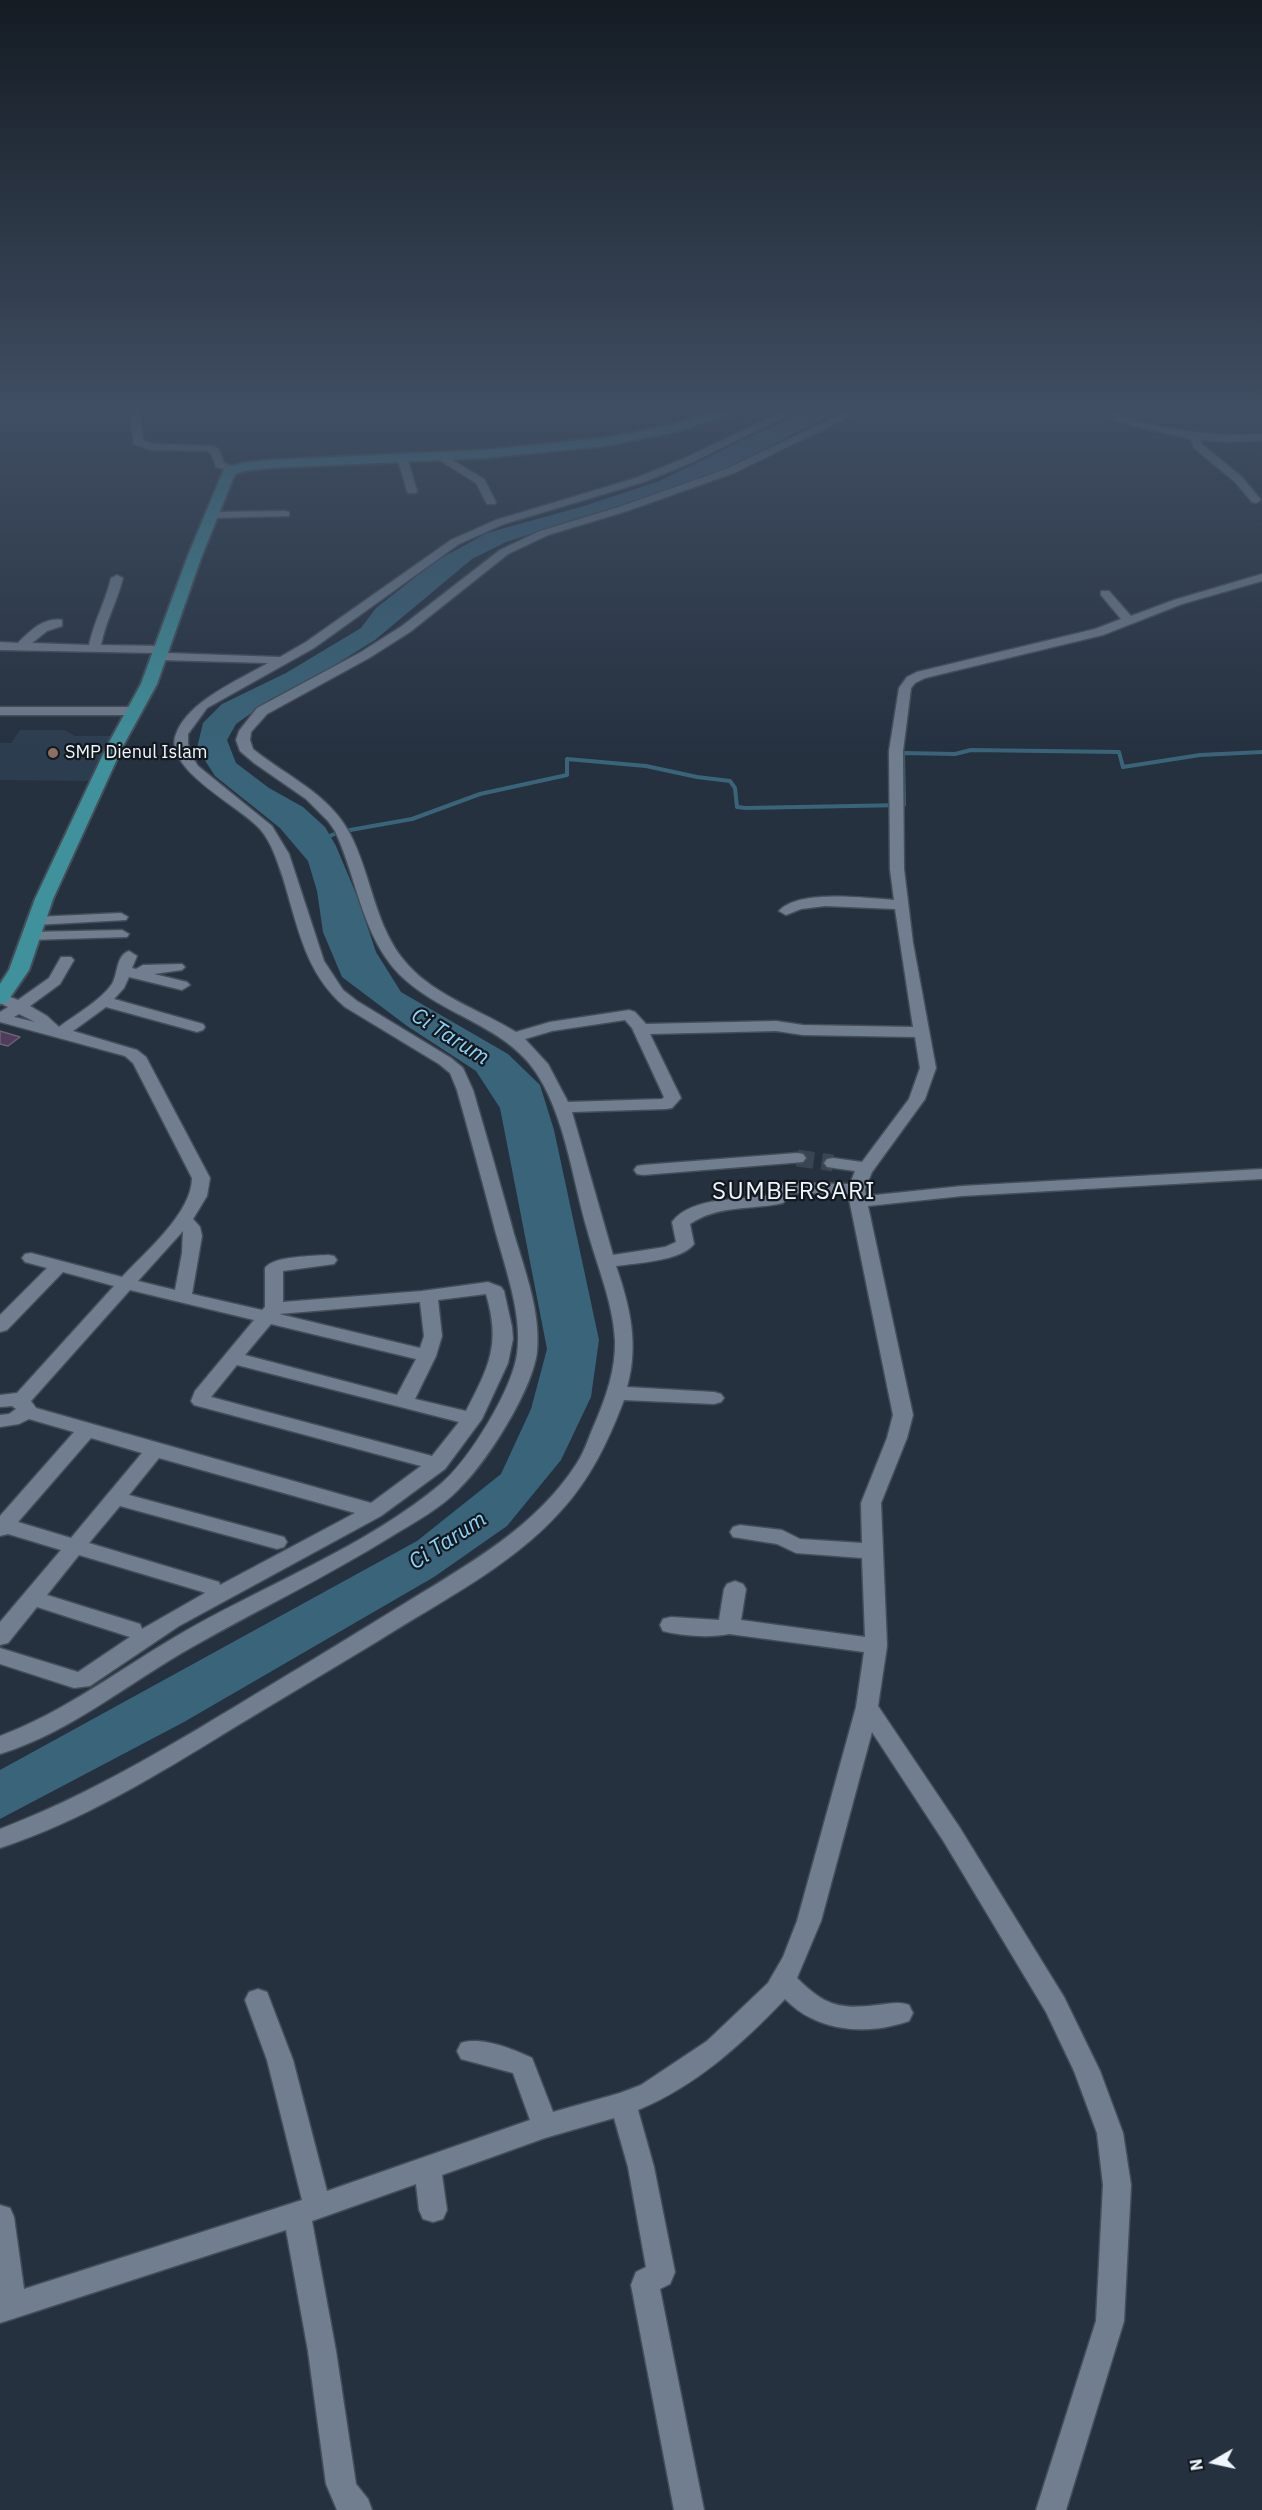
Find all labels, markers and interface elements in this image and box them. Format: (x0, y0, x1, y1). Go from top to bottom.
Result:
place label: SMP Dienul Islam (65, 742, 207, 764)
marker: SMP Dienul Islam (46, 746, 60, 760)
water label: Ci Tarum (406, 1003, 494, 1071)
district label: SUMBERSARI (712, 1178, 876, 1206)
water label: Ci Tarum (404, 1506, 492, 1576)
north arrow (1184, 2432, 1244, 2492)
text: N (1185, 2458, 1207, 2472)

